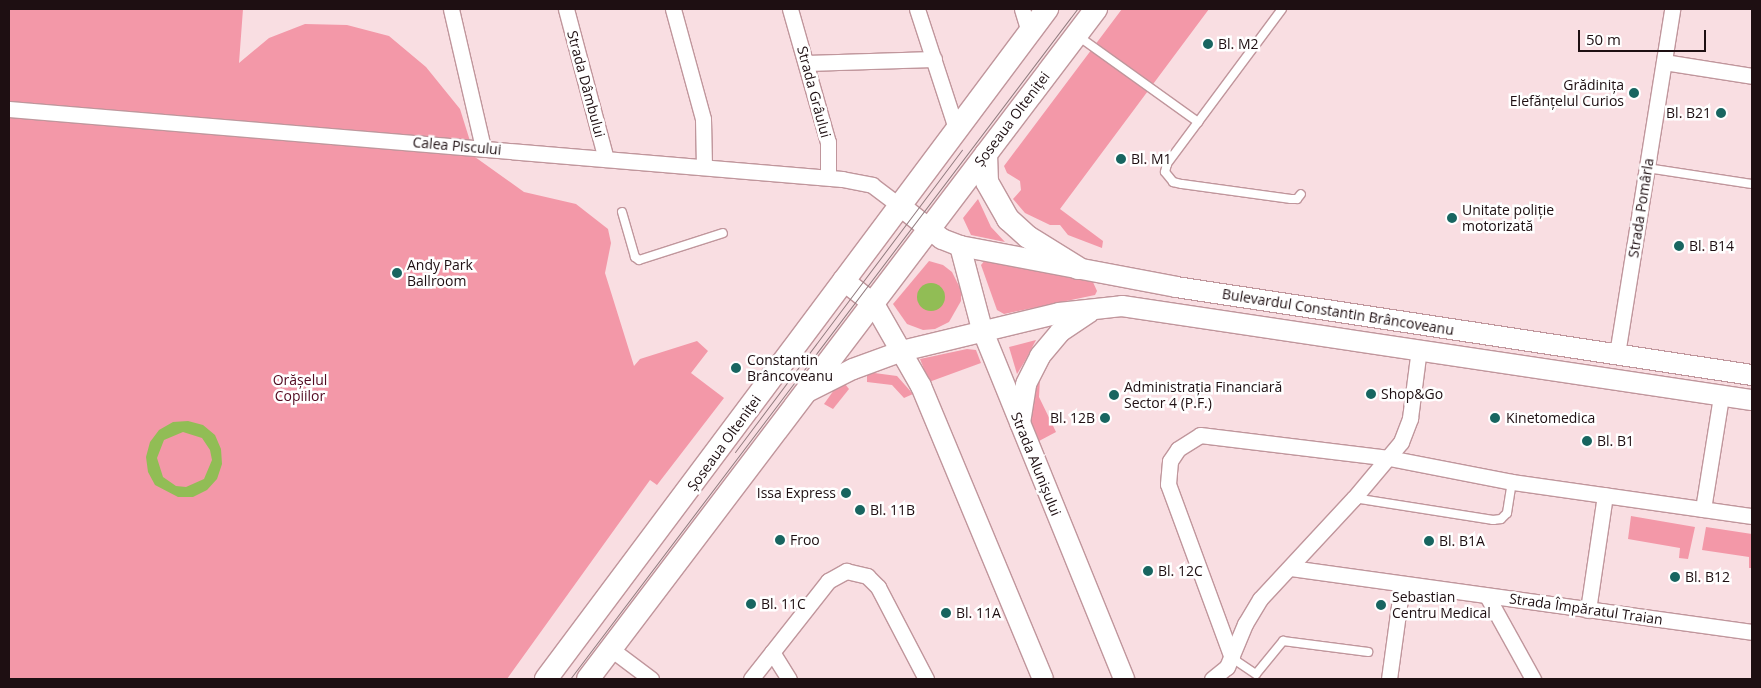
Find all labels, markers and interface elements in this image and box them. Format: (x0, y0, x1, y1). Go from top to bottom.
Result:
scale bar (1581, 20, 1708, 52)
street label: Strada Dâmbului (564, 29, 608, 139)
text: 50 m (1586, 29, 1621, 49)
place label: Bl. M2 (1218, 36, 1258, 52)
marker: Bl. M2 (1202, 38, 1214, 50)
street label: Strada Grâului (794, 44, 834, 140)
street label: Șoseaua Olteniței (971, 68, 1053, 170)
place label: Grădinița Elefănțelul Curios (1510, 77, 1624, 110)
marker: Grădinița Elefănțelul Curios (1628, 87, 1640, 99)
place label: Bl. B21 (1666, 105, 1711, 121)
marker: Bl. B21 (1715, 107, 1727, 119)
street label: Calea Piscului (412, 134, 502, 158)
place label: Bl. M1 (1131, 151, 1171, 167)
marker: Bl. M1 (1115, 153, 1127, 165)
street label: Strada Pomârla (1625, 157, 1657, 259)
place label: Unitate poliție motorizată (1462, 202, 1554, 234)
marker: Unitate poliție motorizată (1446, 212, 1458, 224)
place label: Bl. B14 (1689, 238, 1734, 254)
marker: Bl. B14 (1673, 240, 1685, 252)
place label: Andy Park Ballroom (407, 257, 473, 290)
marker: Andy Park Ballroom (391, 267, 403, 279)
street label: Bulevardul Constantin Brâncoveanu (1221, 285, 1455, 339)
place label: Constantin Brâncoveanu (747, 352, 833, 384)
marker: Constantin Brâncoveanu (729, 361, 743, 375)
park label: Orășelul Copiilor (273, 372, 327, 404)
place label: Administrația Financiară Sector 4 (P.F.) (1124, 379, 1282, 412)
place label: Shop&Go (1381, 386, 1443, 402)
marker: Shop&Go (1365, 388, 1377, 400)
marker: Administrația Financiară Sector 4 (P.F.) (1108, 389, 1120, 401)
street label: Șoseaua Olteniței (684, 392, 764, 494)
street label: Strada Alunișului (1008, 410, 1064, 518)
place label: Bl. 12B (1050, 410, 1095, 426)
place label: Kinetomedica (1506, 410, 1595, 426)
marker: Kinetomedica (1488, 411, 1502, 425)
marker: Bl. 12B (1099, 412, 1111, 424)
place label: Bl. B1 (1597, 433, 1634, 449)
marker: Bl. B1 (1581, 435, 1593, 447)
place label: Issa Express (757, 485, 836, 501)
marker: Issa Express (840, 487, 852, 499)
place label: Bl. 11B (870, 502, 915, 518)
marker: Bl. 11B (854, 504, 866, 516)
place label: Froo (790, 532, 820, 548)
place label: Bl. B1A (1439, 533, 1485, 549)
marker: Froo (774, 534, 786, 546)
marker: Bl. B1A (1423, 535, 1435, 547)
place label: Bl. 12C (1158, 563, 1203, 579)
marker: Bl. 12C (1142, 565, 1154, 577)
place label: Bl. B12 (1685, 569, 1730, 585)
marker: Bl. B12 (1669, 571, 1681, 583)
place label: Sebastian Centru Medical (1392, 589, 1491, 622)
street label: Strada Împăratul Traian (1508, 590, 1664, 628)
place label: Bl. 11C (761, 596, 806, 612)
marker: Bl. 11C (745, 598, 757, 610)
marker: Sebastian Centru Medical (1374, 598, 1388, 612)
place label: Bl. 11A (956, 605, 1001, 621)
marker: Bl. 11A (940, 607, 952, 619)

